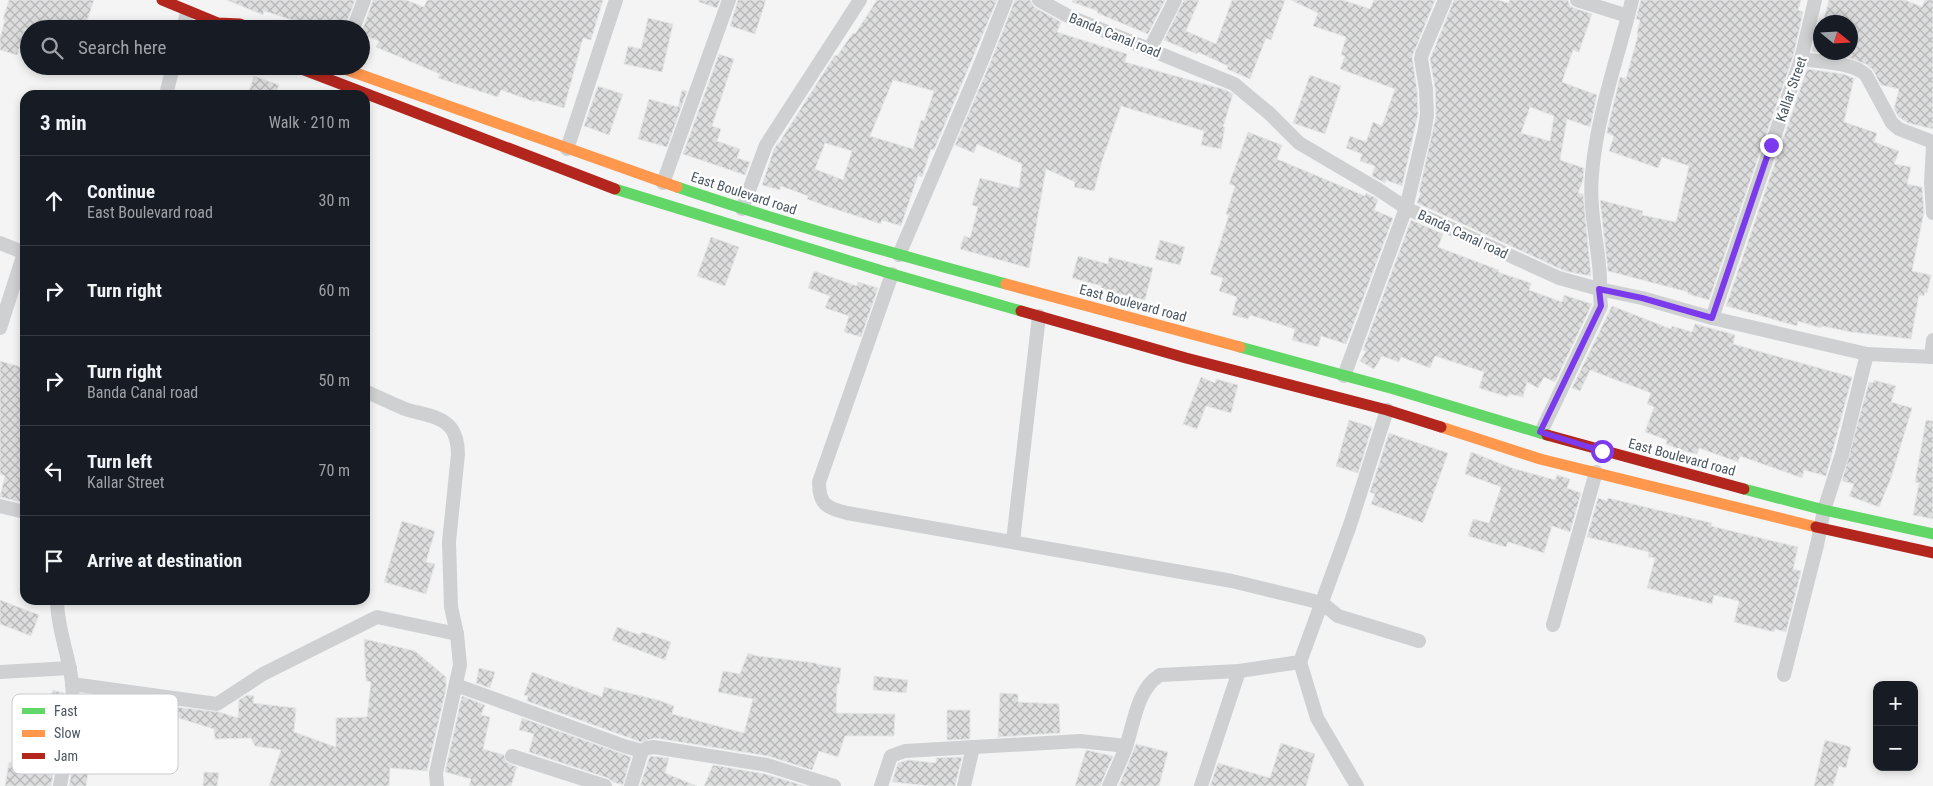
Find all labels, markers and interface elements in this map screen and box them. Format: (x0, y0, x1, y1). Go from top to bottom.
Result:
street label: Banda Canal road (1067, 9, 1163, 61)
north arrow (1813, 15, 1858, 60)
search box (20, 20, 370, 75)
icon: search (38, 34, 66, 62)
text: Search here (78, 36, 166, 59)
street label: Kallar Street (1772, 54, 1810, 124)
text: 3 min (40, 111, 87, 135)
text: Walk · 210 m (269, 113, 350, 132)
route end (1760, 134, 1783, 157)
street label: East Boulevard road (689, 168, 799, 218)
text: Continue (87, 180, 155, 203)
icon: ahead (40, 187, 68, 215)
text: 30 m (318, 191, 350, 210)
text: East Boulevard road (87, 203, 213, 222)
street label: Banda Canal road (1416, 206, 1510, 262)
icon: right (40, 277, 68, 305)
text: Turn right (87, 279, 162, 302)
text: 60 m (318, 281, 350, 300)
street label: East Boulevard road (1078, 281, 1188, 325)
text: Turn right (87, 360, 162, 383)
icon: right (40, 367, 68, 395)
text: 50 m (318, 371, 350, 390)
text: Banda Canal road (87, 383, 198, 402)
street label: East Boulevard road (1627, 435, 1737, 479)
route start (1591, 440, 1614, 463)
text: Turn left (87, 450, 152, 473)
icon: left (40, 457, 68, 485)
text: 70 m (318, 461, 350, 480)
text: Kallar Street (87, 473, 164, 492)
icon: arrive (40, 547, 68, 575)
text: Arrive at destination (87, 549, 242, 572)
map controls (1873, 681, 1918, 771)
button: + (1873, 681, 1918, 726)
legend (12, 694, 178, 774)
text: Fast (54, 703, 78, 719)
text: Slow (54, 725, 81, 741)
button: − (1873, 726, 1918, 771)
text: Jam (54, 748, 78, 764)

